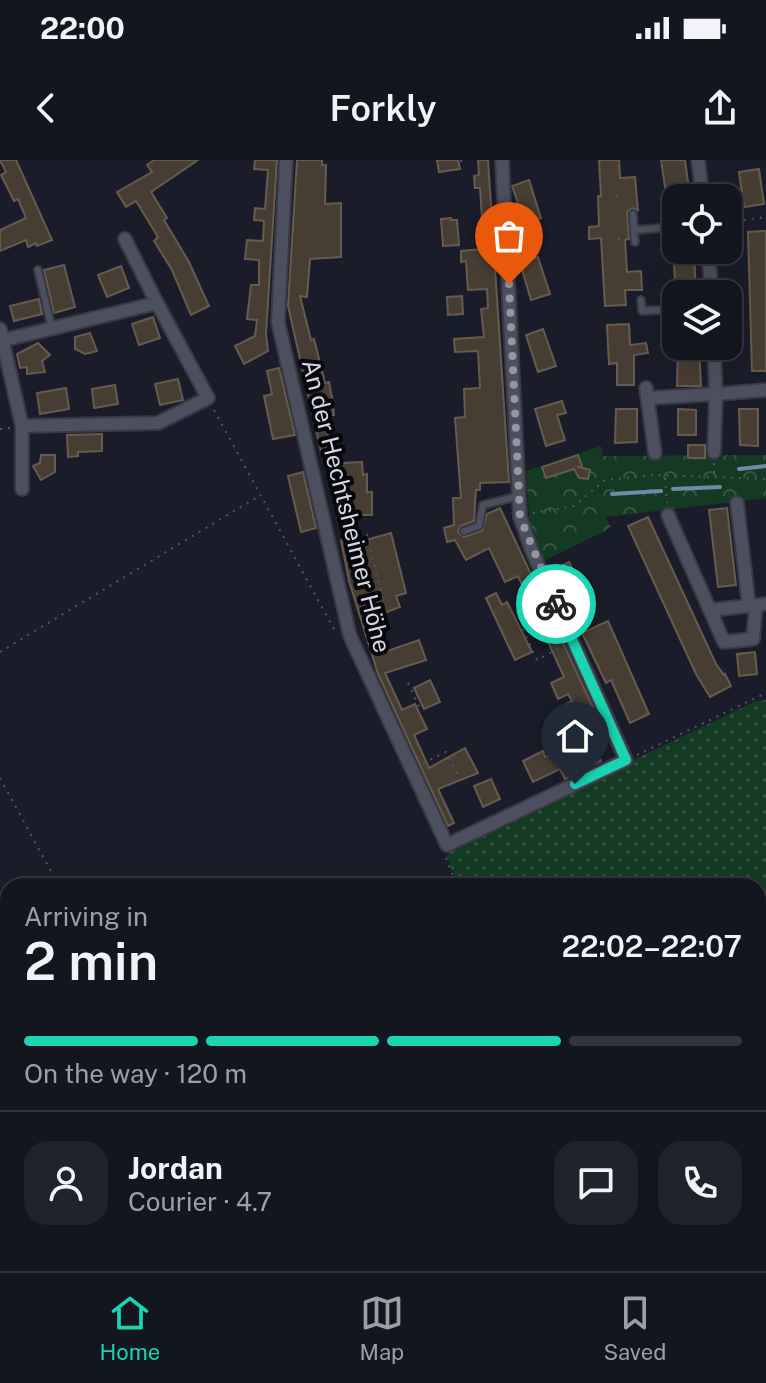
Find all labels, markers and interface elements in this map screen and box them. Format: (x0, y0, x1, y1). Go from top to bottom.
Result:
text: 22:00 (40, 10, 125, 46)
icon: back (24, 86, 68, 130)
icon: share (698, 86, 742, 130)
text: Forkly (329, 87, 437, 129)
map controls (662, 184, 742, 360)
button: locate (662, 184, 742, 264)
pin (475, 202, 543, 284)
icon: bag (487, 214, 531, 258)
button: layers (662, 280, 742, 360)
street label: An der Hechtsheimer Höhe (297, 356, 397, 655)
courier (516, 564, 596, 644)
icon: bike (534, 582, 578, 626)
pin (541, 702, 609, 784)
icon: home (553, 714, 597, 758)
text: Arriving in (24, 901, 148, 932)
text: 22:02–22:07 (561, 928, 742, 964)
text: 2 min (24, 931, 158, 992)
text: On the way · 120 m (24, 1058, 247, 1089)
button: person (24, 1141, 108, 1225)
button: chat (554, 1141, 638, 1225)
button: phone (658, 1141, 742, 1225)
text: Jordan (128, 1150, 223, 1186)
text: Courier · 4.7 (128, 1186, 272, 1217)
tab: Home (100, 1291, 160, 1365)
tab: Map (359, 1291, 404, 1365)
tab: Saved (603, 1291, 666, 1365)

